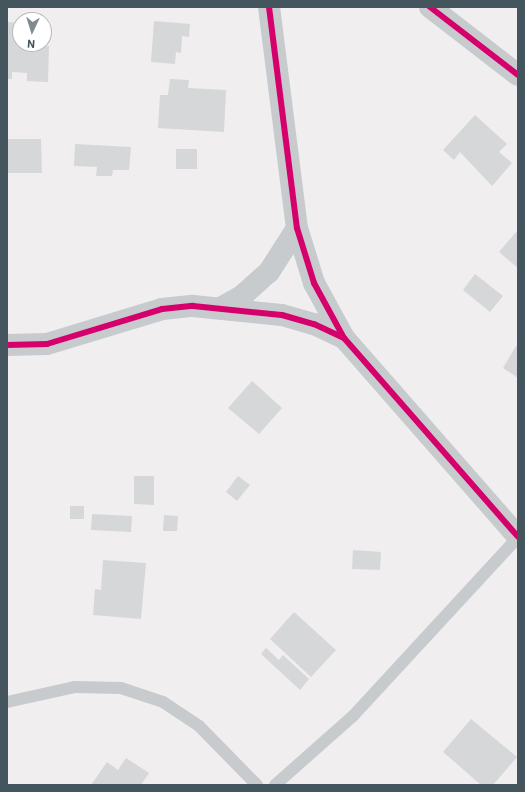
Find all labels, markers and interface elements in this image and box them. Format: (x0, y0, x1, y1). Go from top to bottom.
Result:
north arrow (12, 12, 52, 52)
text: N (27, 37, 36, 50)

